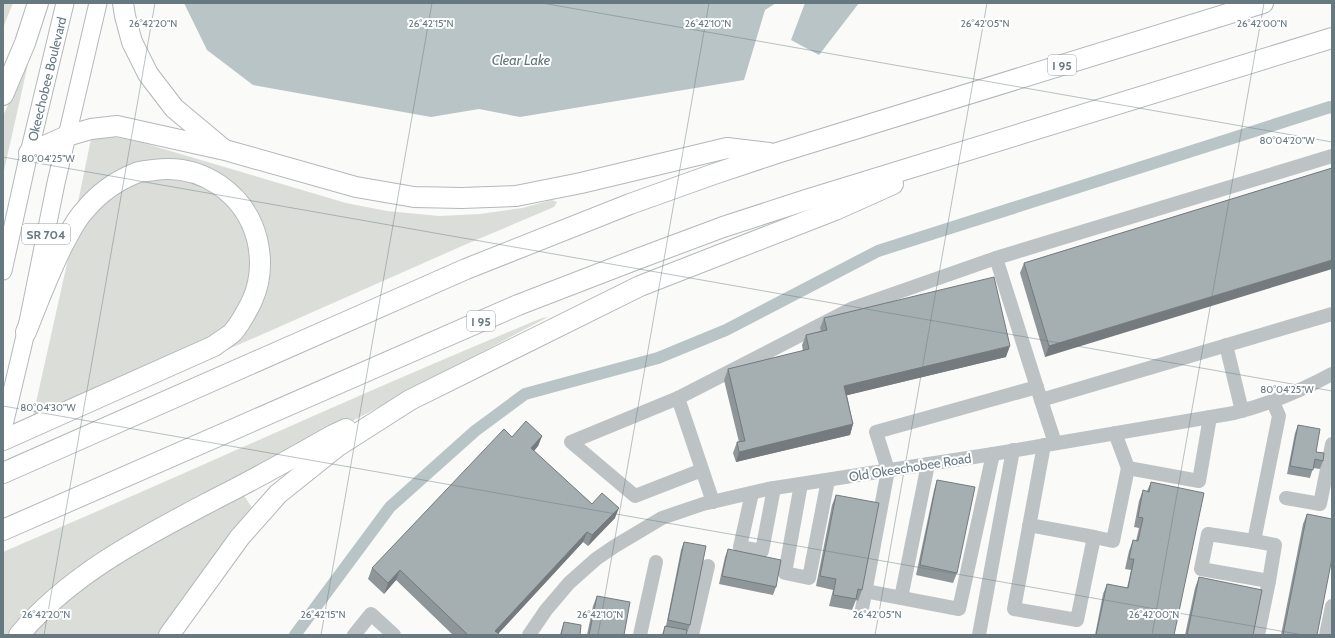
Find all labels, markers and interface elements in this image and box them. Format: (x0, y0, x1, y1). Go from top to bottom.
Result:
street label: Okeechobee Boulevard (24, 15, 69, 143)
text: 26°42'20"N (129, 17, 177, 30)
text: 26°42'15"N (408, 17, 454, 30)
text: 26°42'10"N (685, 17, 731, 30)
text: 26°42'05"N (961, 17, 1009, 30)
text: 26°42'00"N (1237, 17, 1287, 30)
water label: Clear Lake (492, 51, 551, 69)
road number: I 95 (1048, 55, 1076, 75)
text: 80°04'20"W (1259, 134, 1315, 147)
text: 80°04'25"W (21, 152, 75, 165)
road number: SR 704 (22, 224, 70, 244)
road number: I 95 (467, 311, 495, 331)
text: 80°04'25"W (1260, 383, 1314, 396)
text: 80°04'30"W (20, 401, 76, 414)
street label: Old Okeechobee Road (848, 449, 972, 485)
text: 26°42'20"N (22, 608, 70, 621)
text: 26°42'15"N (300, 608, 346, 621)
text: 26°42'10"N (577, 608, 623, 621)
text: 26°42'05"N (853, 608, 901, 621)
text: 26°42'00"N (1129, 608, 1179, 621)

